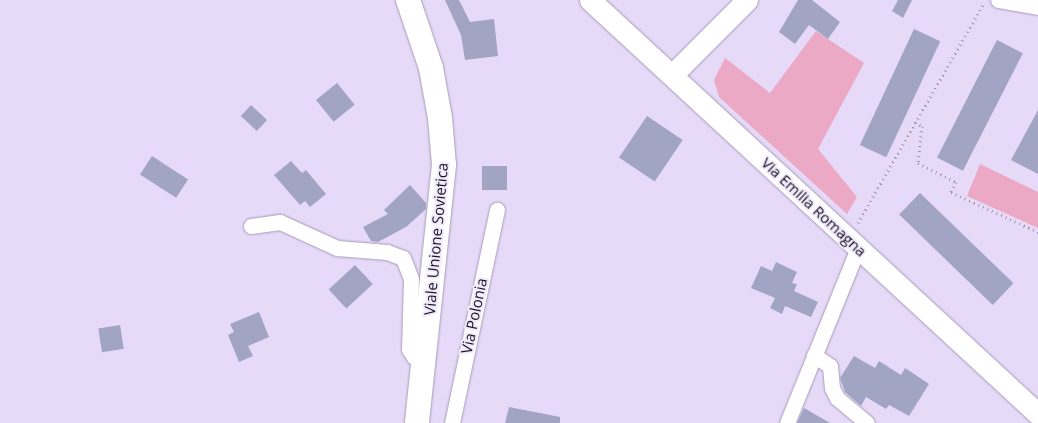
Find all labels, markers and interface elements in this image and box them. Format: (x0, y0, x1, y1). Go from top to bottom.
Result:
street label: Via Emilia Romagna (758, 154, 870, 260)
street label: Viale Unione Sovietica (420, 162, 452, 316)
street label: Via Polonia (457, 276, 491, 356)

